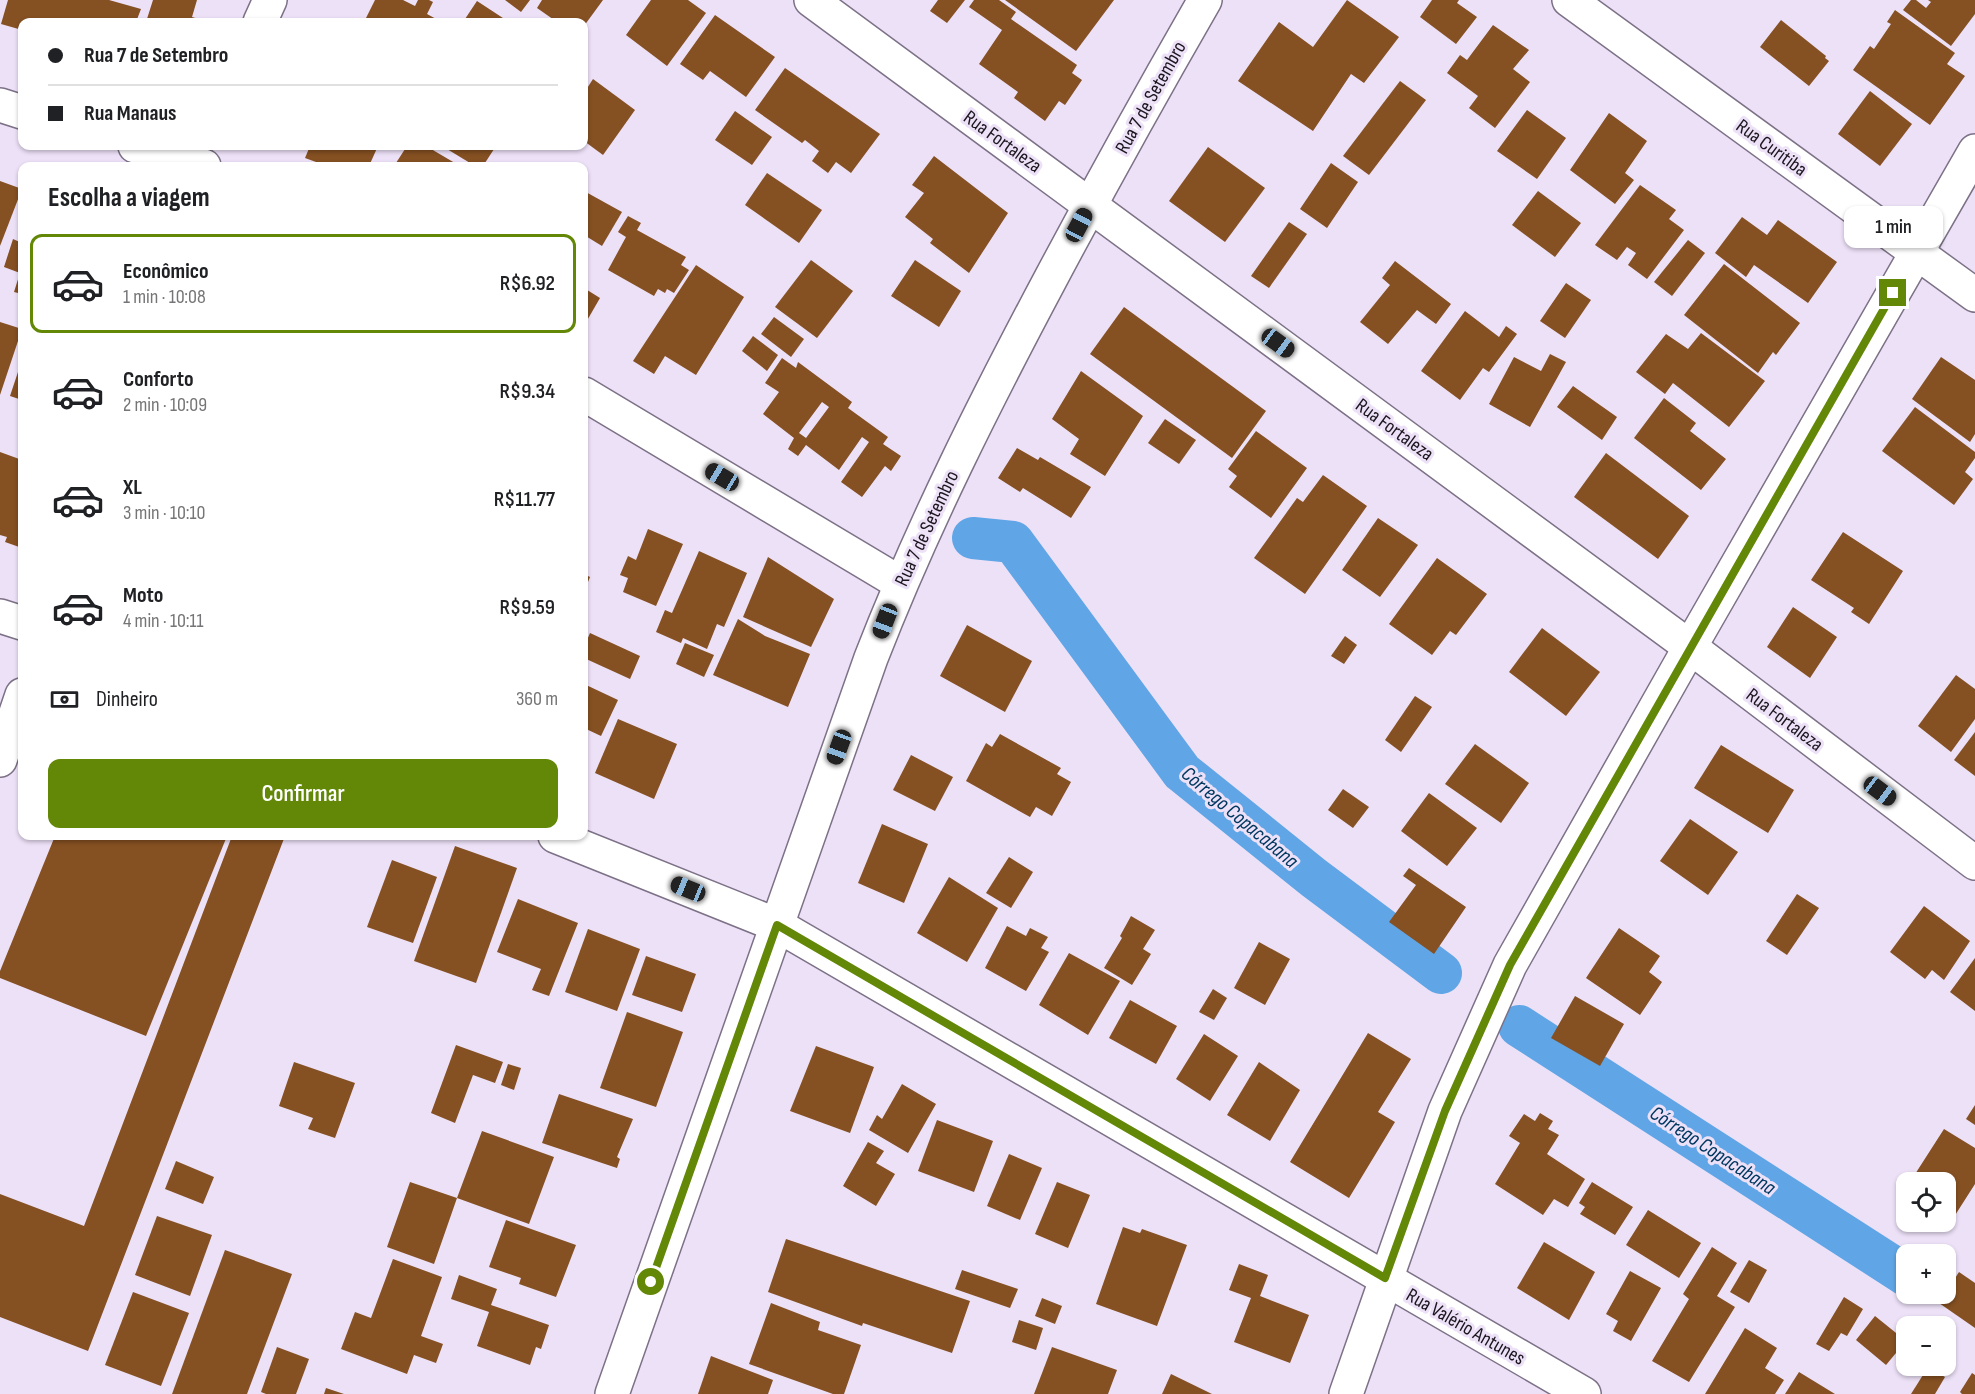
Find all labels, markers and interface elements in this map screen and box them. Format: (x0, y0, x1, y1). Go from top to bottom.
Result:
street label: Rua 7 de Setembro (1110, 37, 1192, 158)
text: Rua 7 de Setembro (84, 42, 228, 69)
text: Rua Manaus (84, 100, 177, 127)
street label: Rua Fortaleza (959, 106, 1046, 178)
street label: Rua Curitiba (1731, 114, 1812, 182)
text: Escolha a viagem (48, 182, 210, 214)
car (1063, 205, 1095, 245)
callout: 1 min (1844, 206, 1942, 248)
text: 1 min (1875, 215, 1912, 239)
icon: car (51, 257, 105, 311)
text: Econômico (123, 258, 209, 285)
text: R$6.92 (500, 270, 555, 297)
route end (1879, 279, 1906, 306)
text: 1 min · 10:08 (123, 285, 206, 309)
car (1258, 325, 1298, 361)
icon: car (51, 365, 105, 419)
text: Conforto (123, 366, 194, 393)
text: R$9.34 (499, 378, 555, 405)
text: 2 min · 10:09 (123, 393, 207, 417)
street label: Rua Fortaleza (1351, 394, 1438, 466)
car (702, 460, 742, 494)
street label: Rua 7 de Setembro (890, 467, 964, 590)
icon: car (51, 473, 105, 527)
text: XL (123, 474, 142, 501)
text: R$11.77 (494, 486, 555, 513)
text: 3 min · 10:10 (123, 501, 205, 525)
icon: car (51, 581, 105, 635)
text: Moto (123, 582, 163, 609)
text: R$9.59 (500, 594, 555, 621)
car (870, 601, 900, 641)
text: 4 min · 10:11 (123, 609, 203, 633)
icon: cash (48, 683, 81, 716)
street label: Rua Fortaleza (1741, 683, 1828, 757)
text: Dinheiro (96, 686, 158, 713)
text: 360 m (516, 687, 558, 711)
car (824, 727, 854, 767)
button: Confirmar (48, 759, 558, 828)
water label: Córrego Copacabana (1176, 761, 1304, 874)
car (1860, 773, 1900, 809)
car (668, 874, 708, 904)
water label: Córrego Copacabana (1645, 1101, 1781, 1201)
map controls (1896, 1172, 1956, 1376)
button: locate (1896, 1172, 1956, 1232)
button: + (1896, 1244, 1956, 1304)
route start (637, 1268, 664, 1295)
street label: Rua Valério Antunes (1402, 1283, 1529, 1371)
button: − (1896, 1316, 1956, 1376)

